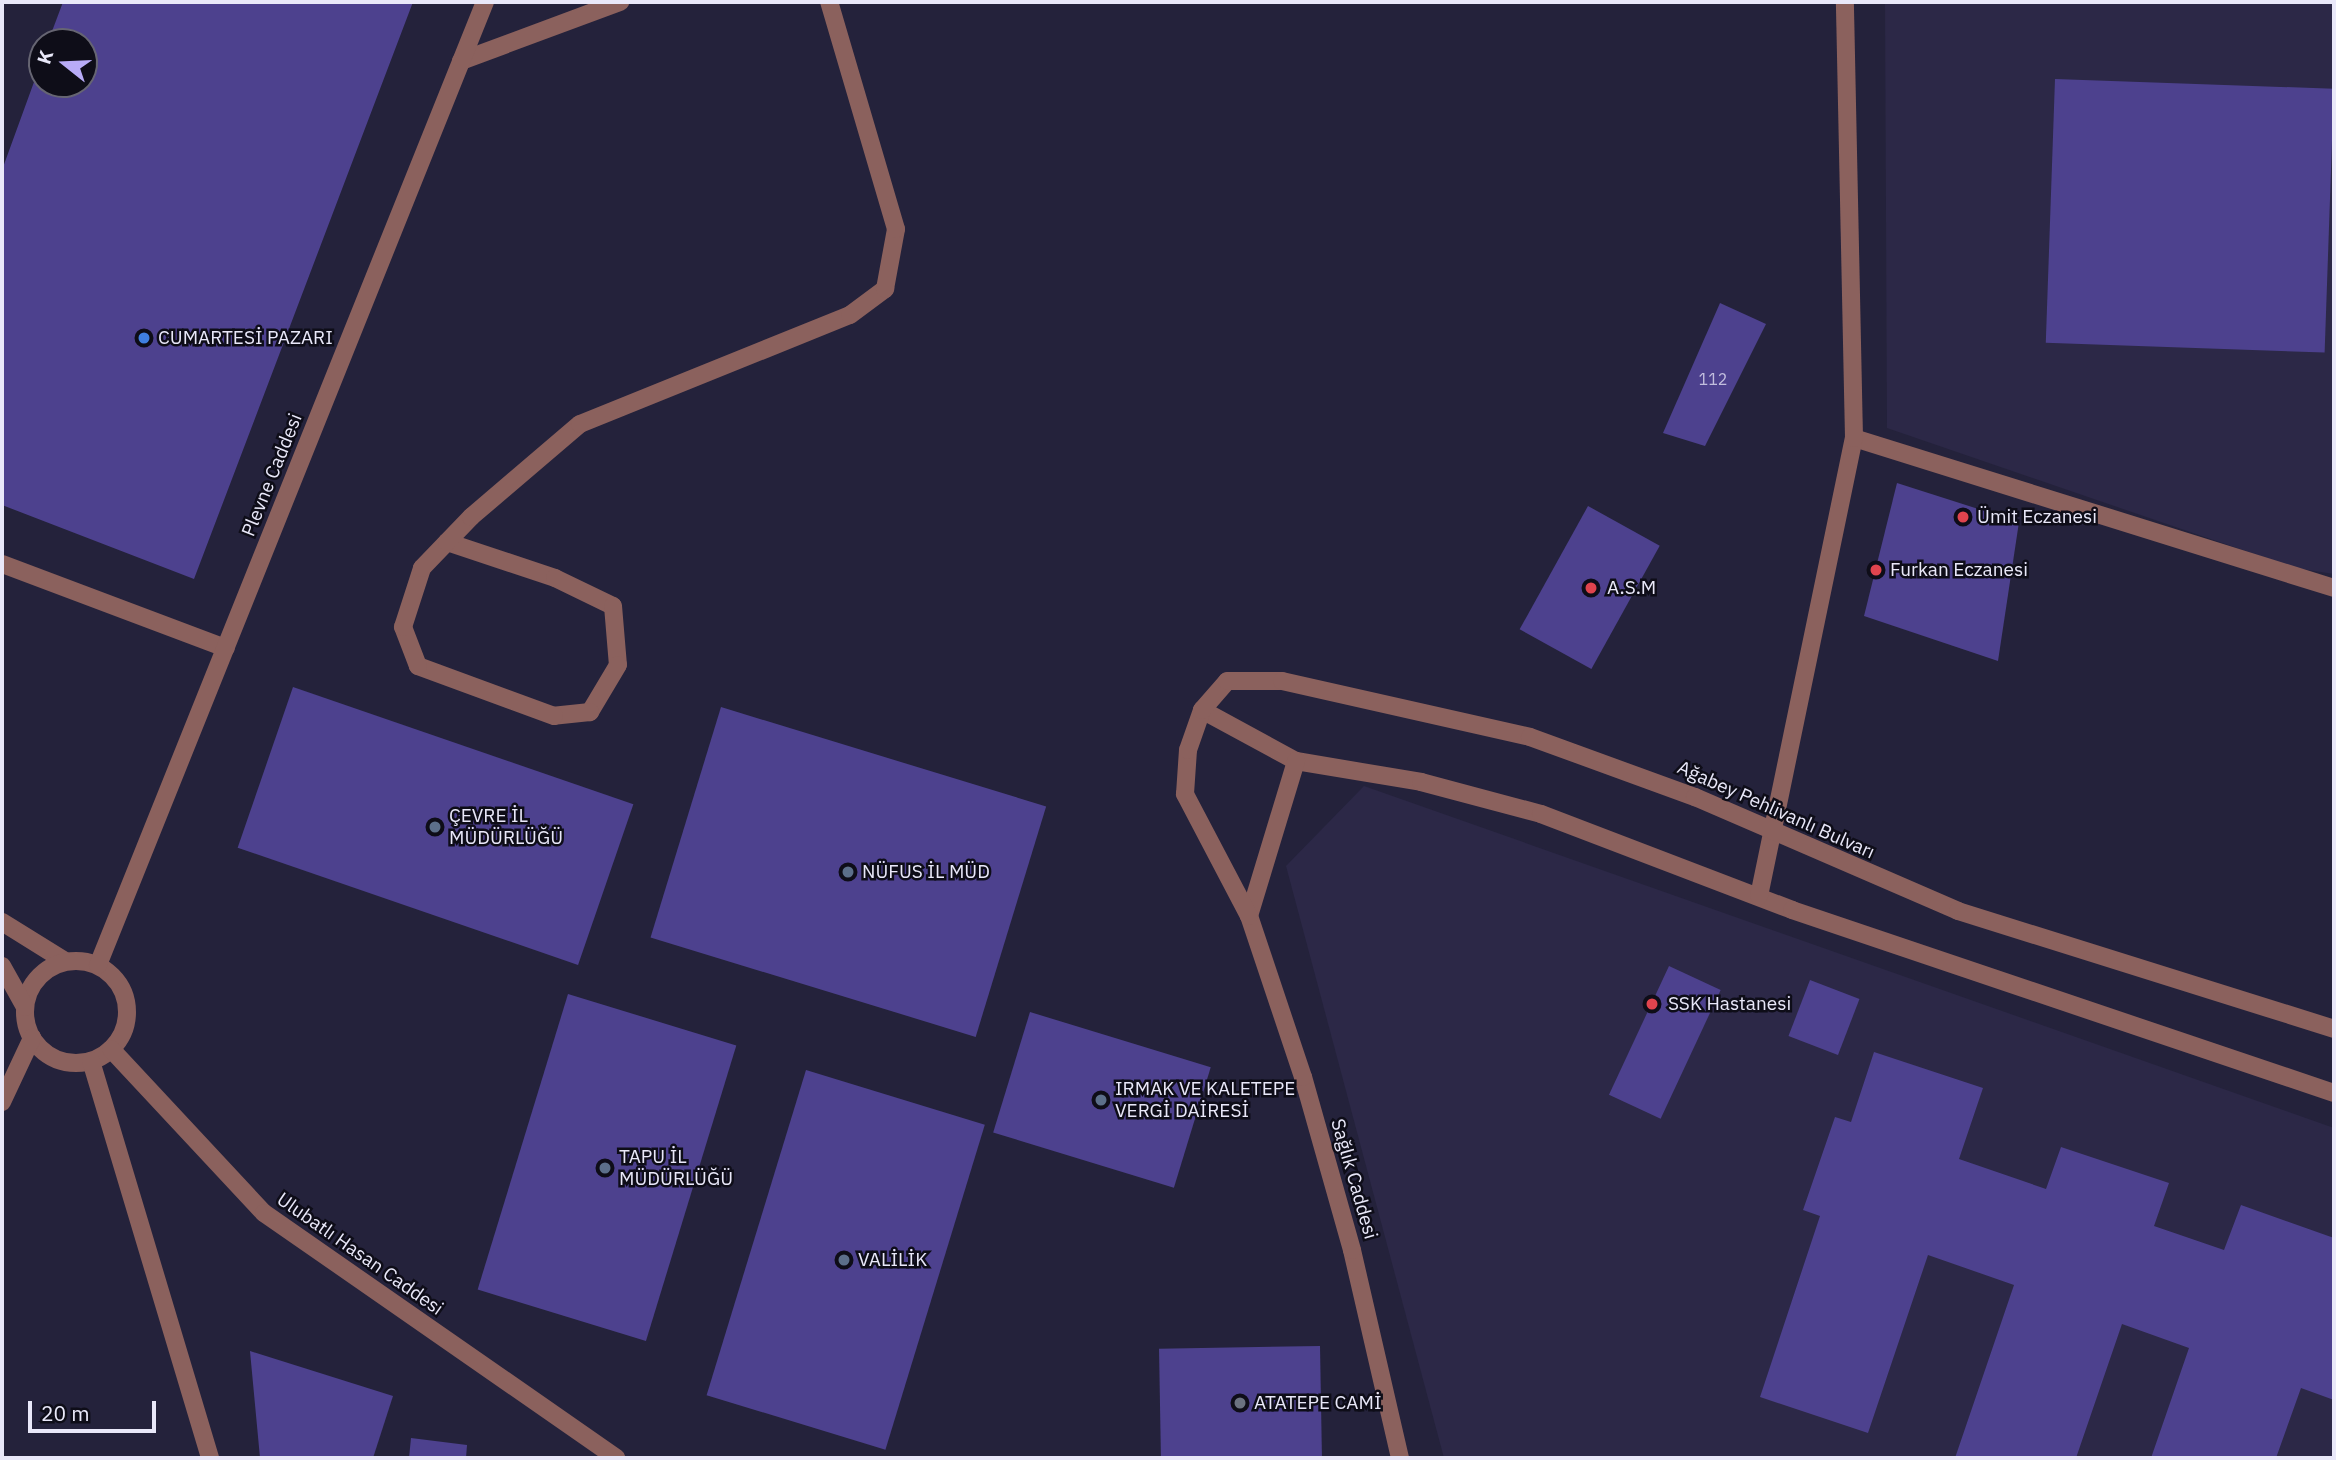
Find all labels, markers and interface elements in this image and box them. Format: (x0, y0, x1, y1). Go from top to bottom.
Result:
north arrow (28, 28, 98, 98)
text: K (31, 47, 58, 67)
place label: CUMARTESİ PAZARI (158, 327, 333, 349)
marker: CUMARTESİ PAZARI (136, 330, 152, 346)
house number: 112 (1699, 369, 1727, 389)
street label: Plevne Caddesi (237, 410, 307, 540)
place label: Ümit Eczanesi (1977, 506, 2097, 528)
marker: Ümit Eczanesi (1955, 509, 1971, 525)
place label: Furkan Eczanesi (1890, 559, 2028, 581)
marker: Furkan Eczanesi (1868, 562, 1884, 578)
place label: A.S.M (1607, 577, 1656, 599)
marker: A.S.M (1581, 578, 1601, 598)
street label: Ağabey Pehlivanlı Bulvarı (1674, 756, 1878, 864)
place label: ÇEVRE İL MÜDÜRLÜĞÜ (449, 805, 563, 849)
marker: ÇEVRE İL MÜDÜRLÜĞÜ (427, 819, 443, 835)
place label: NÜFUS İL MÜD (862, 861, 990, 883)
marker: NÜFUS İL MÜD (840, 864, 856, 880)
place label: SSK Hastanesi (1668, 993, 1791, 1015)
marker: SSK Hastanesi (1642, 994, 1662, 1014)
place label: IRMAK VE KALETEPE VERGİ DAİRESİ (1115, 1078, 1295, 1122)
marker: IRMAK VE KALETEPE VERGİ DAİRESİ (1093, 1092, 1109, 1108)
street label: Sağlık Caddesi (1326, 1116, 1382, 1242)
place label: TAPU İL MÜDÜRLÜĞÜ (619, 1146, 733, 1190)
marker: TAPU İL MÜDÜRLÜĞÜ (597, 1160, 613, 1176)
street label: Ulubatlı Hasan Caddesi (272, 1188, 448, 1320)
place label: VALİLİK (858, 1249, 927, 1271)
marker: VALİLİK (836, 1252, 852, 1268)
scale bar (32, 1386, 159, 1430)
place label: ATATEPE CAMİ (1254, 1392, 1382, 1414)
marker: ATATEPE CAMİ (1232, 1395, 1248, 1411)
text: 20 m (41, 1399, 90, 1427)

